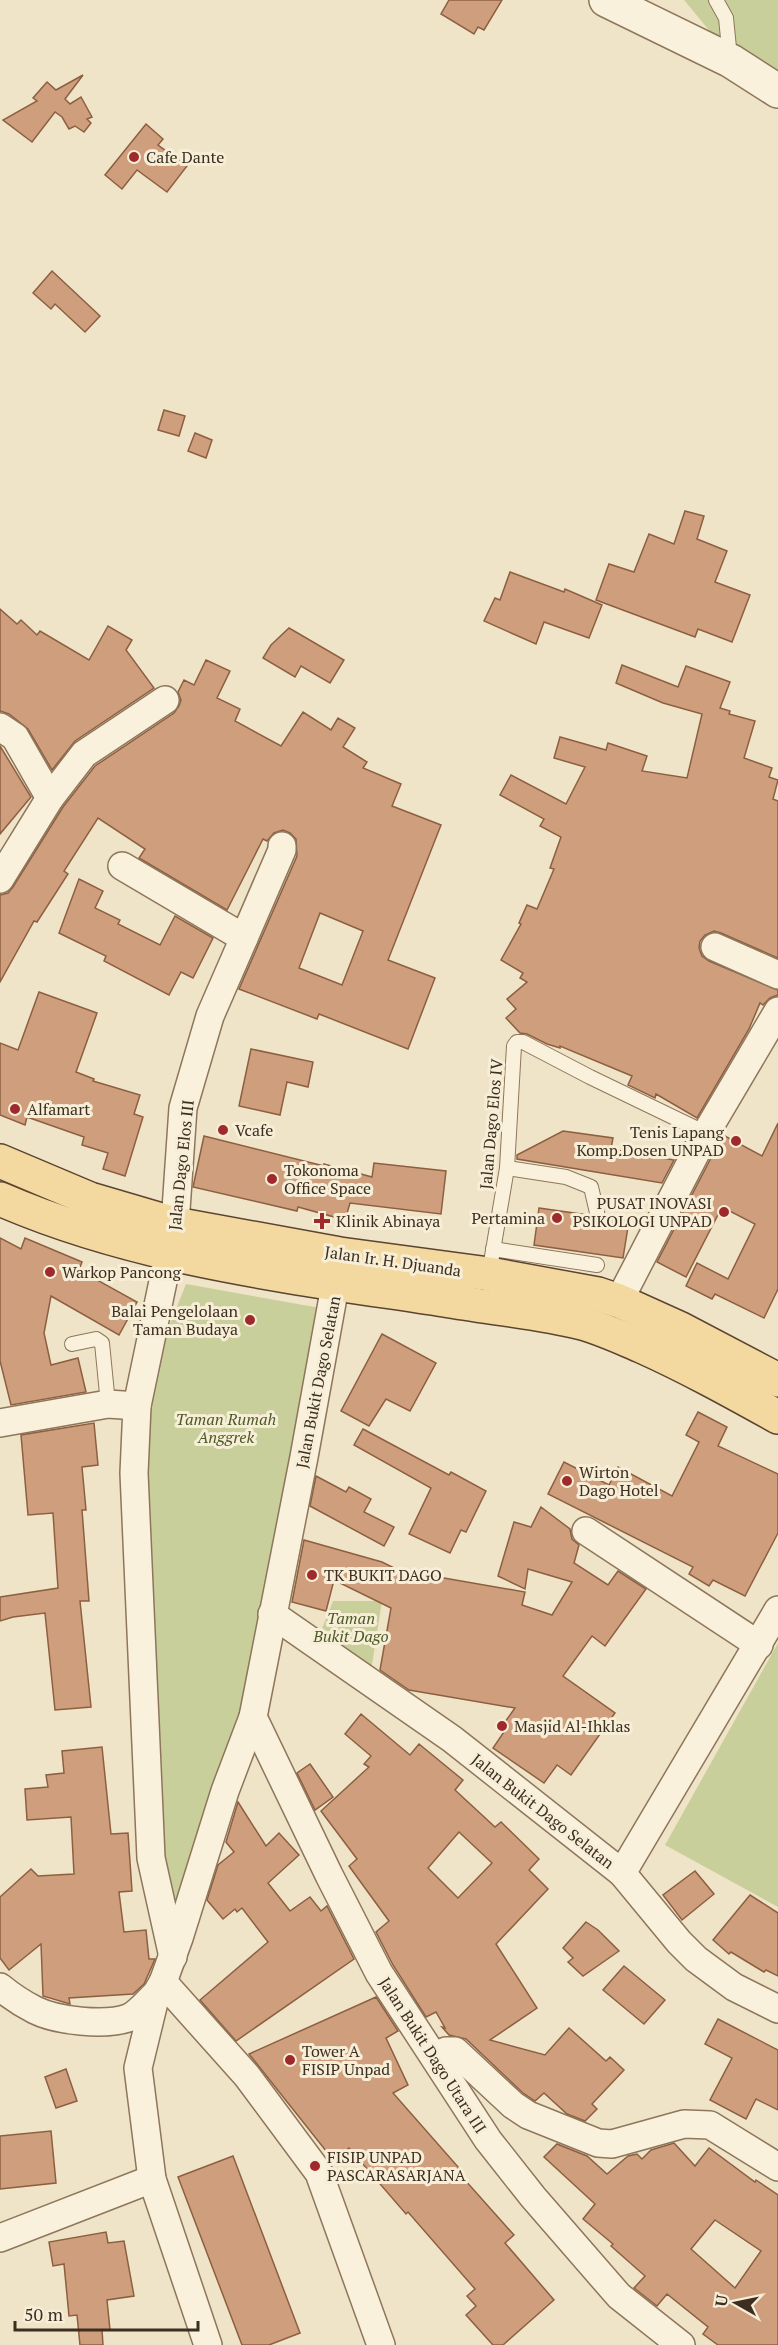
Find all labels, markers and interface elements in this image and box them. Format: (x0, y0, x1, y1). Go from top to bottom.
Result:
place label: Cafe Dante (146, 146, 224, 168)
marker: Cafe Dante (127, 150, 141, 164)
street label: Jalan Dago Elos IV (474, 1058, 508, 1190)
place label: Alfamart (27, 1098, 90, 1120)
street label: Jalan Dago Elos III (163, 1099, 199, 1231)
marker: Alfamart (8, 1102, 22, 1116)
place label: Vcafe (235, 1119, 273, 1141)
place label: Tenis Lapang Komp.Dosen UNPAD (577, 1121, 725, 1161)
marker: Vcafe (216, 1123, 230, 1137)
marker: Tenis Lapang Komp.Dosen UNPAD (729, 1134, 743, 1148)
place label: Tokonoma Office Space (284, 1159, 371, 1199)
marker: Tokonoma Office Space (265, 1172, 279, 1186)
place label: PUSAT INOVASI PSIKOLOGI UNPAD (573, 1192, 712, 1232)
marker: PUSAT INOVASI PSIKOLOGI UNPAD (717, 1205, 731, 1219)
place label: Pertamina (472, 1207, 545, 1229)
place label: Klinik Abinaya (336, 1210, 440, 1232)
marker: Pertamina (550, 1211, 564, 1225)
marker: Klinik Abinaya (313, 1212, 331, 1230)
street label: Jalan Ir. H. Djuanda (323, 1241, 463, 1281)
place label: Warkop Pancong (62, 1261, 182, 1283)
marker: Warkop Pancong (43, 1265, 57, 1279)
street label: Jalan Bukit Dago Selatan (290, 1293, 346, 1470)
place label: Balai Pengelolaan Taman Budaya (111, 1300, 238, 1340)
marker: Balai Pengelolaan Taman Budaya (243, 1313, 257, 1327)
park label: Taman Rumah Anggrek (176, 1408, 276, 1448)
place label: Wirton Dago Hotel (579, 1461, 659, 1501)
marker: Wirton Dago Hotel (560, 1474, 574, 1488)
place label: TK BUKIT DAGO (324, 1564, 442, 1586)
marker: TK BUKIT DAGO (305, 1568, 319, 1582)
park label: Taman Bukit Dago (312, 1607, 389, 1647)
place label: Masjid Al-Ihklas (514, 1715, 630, 1737)
marker: Masjid Al-Ihklas (495, 1719, 509, 1733)
street label: Jalan Bukit Dago Selatan (467, 1748, 619, 1874)
street label: Jalan Bukit Dago Utara III (374, 1973, 492, 2137)
place label: Tower A FISIP Unpad (302, 2040, 390, 2080)
marker: Tower A FISIP Unpad (283, 2053, 297, 2067)
place label: FISIP UNPAD PASCARASARJANA (327, 2146, 466, 2186)
marker: FISIP UNPAD PASCARASARJANA (308, 2159, 322, 2173)
north arrow (706, 2273, 766, 2333)
text: U (709, 2293, 733, 2308)
scale bar (15, 2294, 198, 2332)
text: 50 m (24, 2302, 64, 2326)

